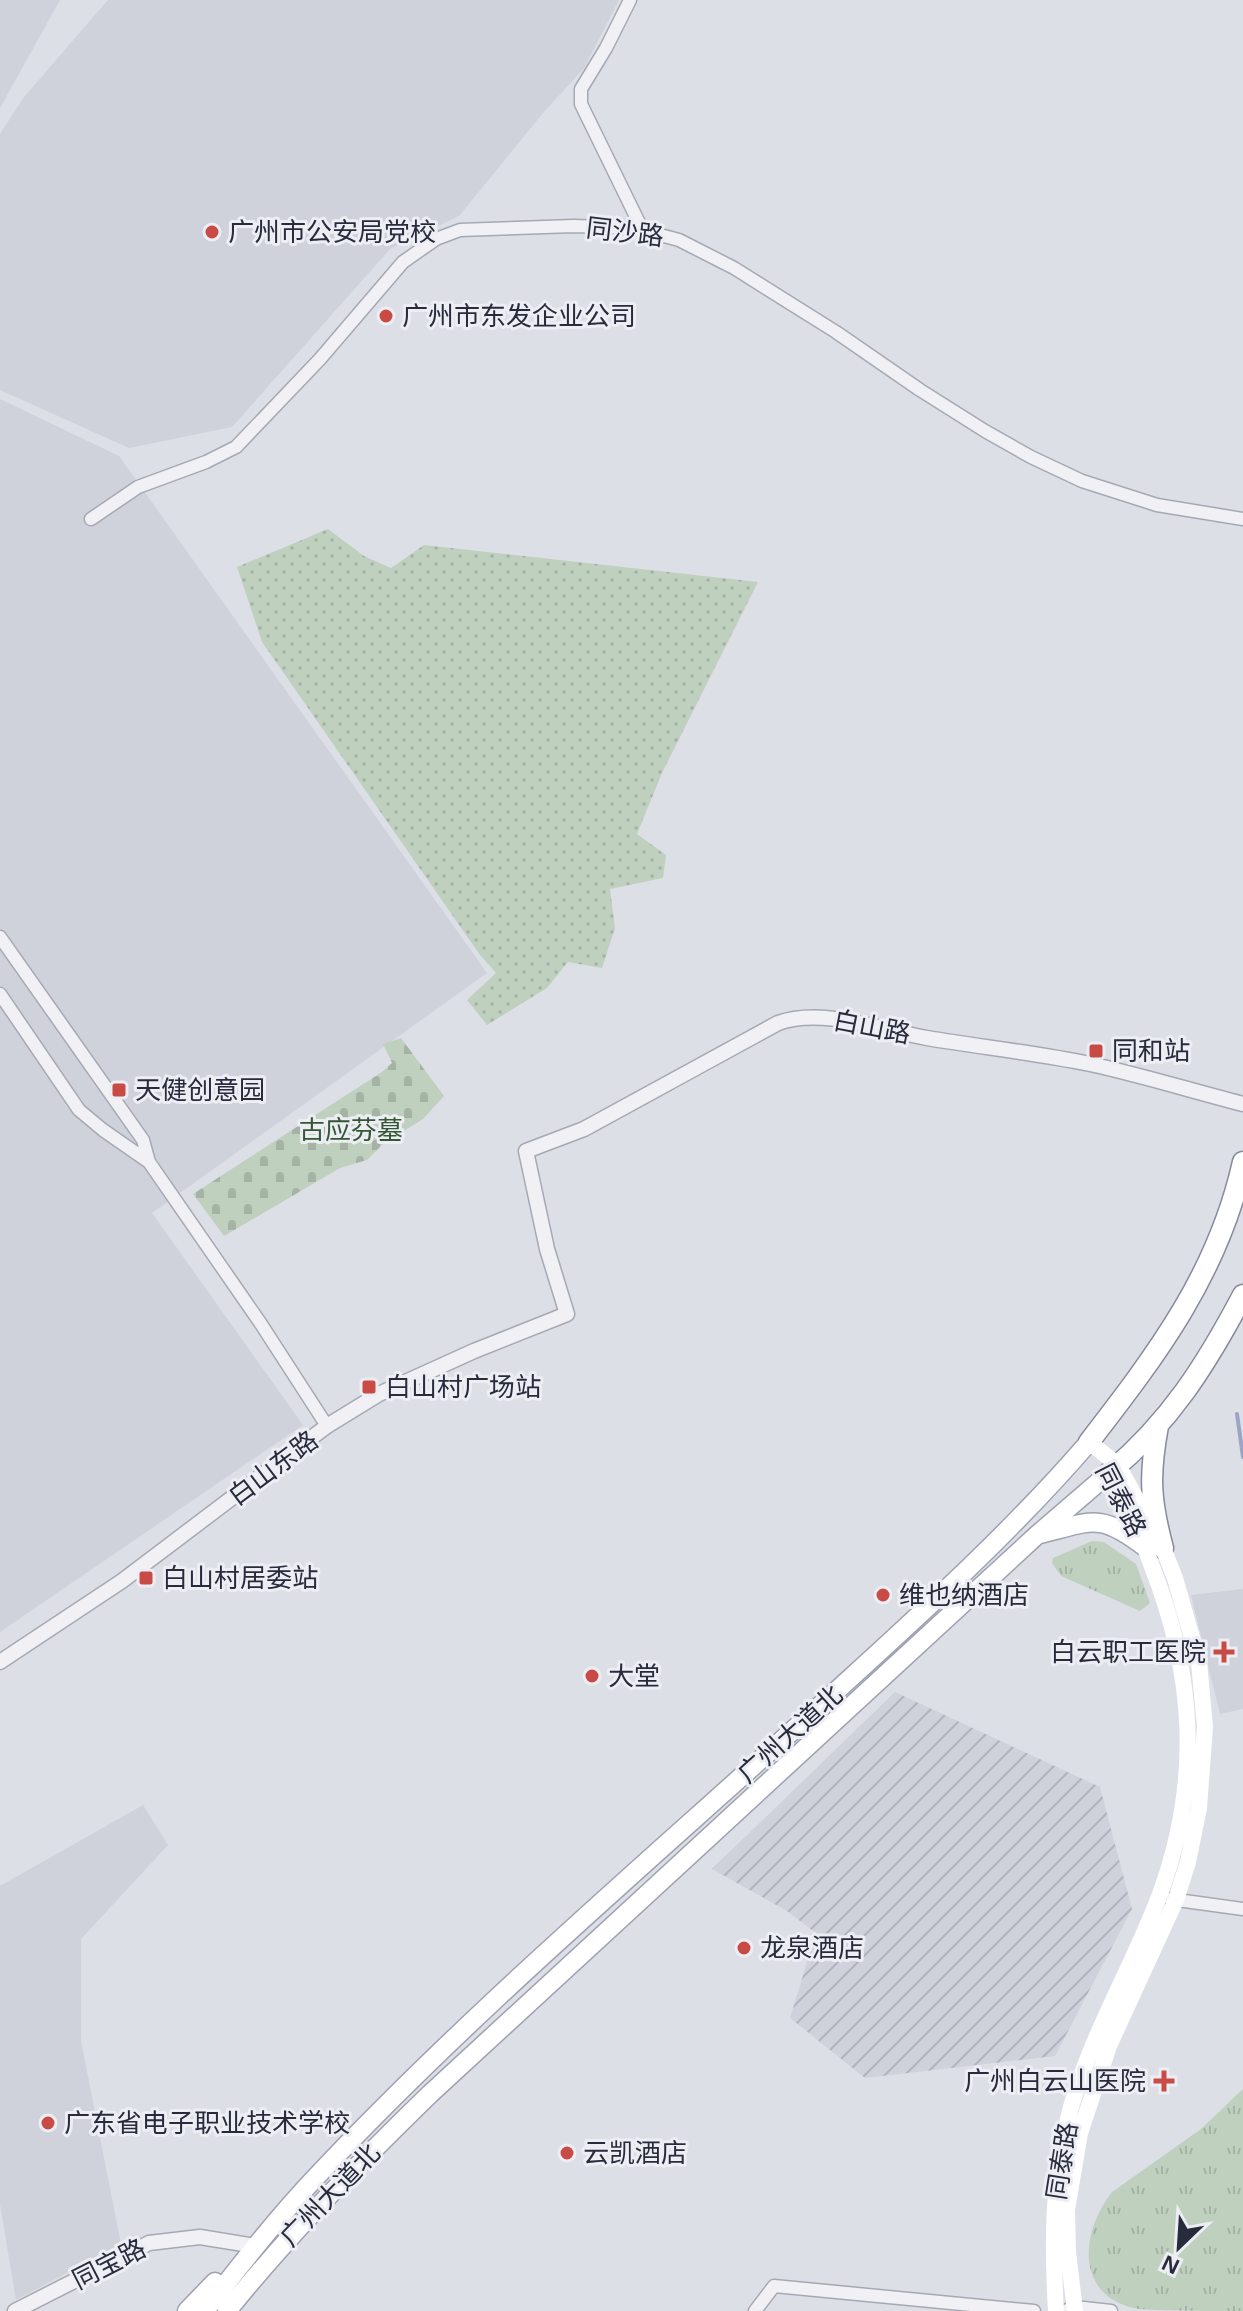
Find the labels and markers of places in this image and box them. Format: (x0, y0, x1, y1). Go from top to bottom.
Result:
place label: 广州市公安局党校 (228, 217, 436, 247)
marker: 广州市公安局党校 (203, 223, 221, 241)
place label: 广州市东发企业公司 (402, 301, 636, 331)
marker: 广州市东发企业公司 (377, 307, 395, 325)
place label: 同和站 (1112, 1036, 1190, 1066)
marker: 同和站 (1087, 1042, 1105, 1060)
place label: 天健创意园 (135, 1075, 265, 1105)
marker: 天健创意园 (110, 1081, 128, 1099)
place label: 白山村广场站 (385, 1372, 541, 1402)
marker: 白山村广场站 (360, 1378, 378, 1396)
place label: 白山村居委站 (162, 1563, 318, 1593)
marker: 白山村居委站 (137, 1569, 155, 1587)
place label: 维也纳酒店 (899, 1580, 1029, 1610)
marker: 维也纳酒店 (874, 1586, 892, 1604)
place label: 白云职工医院 (1050, 1637, 1206, 1667)
marker: 白云职工医院 (1213, 1641, 1235, 1663)
place label: 大堂 (608, 1661, 660, 1691)
marker: 大堂 (583, 1667, 601, 1685)
place label: 龙泉酒店 (760, 1933, 864, 1963)
marker: 龙泉酒店 (735, 1939, 753, 1957)
place label: 广州白云山医院 (964, 2066, 1146, 2096)
marker: 广州白云山医院 (1153, 2070, 1175, 2092)
place label: 广东省电子职业技术学校 (64, 2108, 350, 2138)
marker: 广东省电子职业技术学校 (39, 2114, 57, 2132)
place label: 云凯酒店 (583, 2138, 687, 2168)
marker: 云凯酒店 (558, 2144, 576, 2162)

